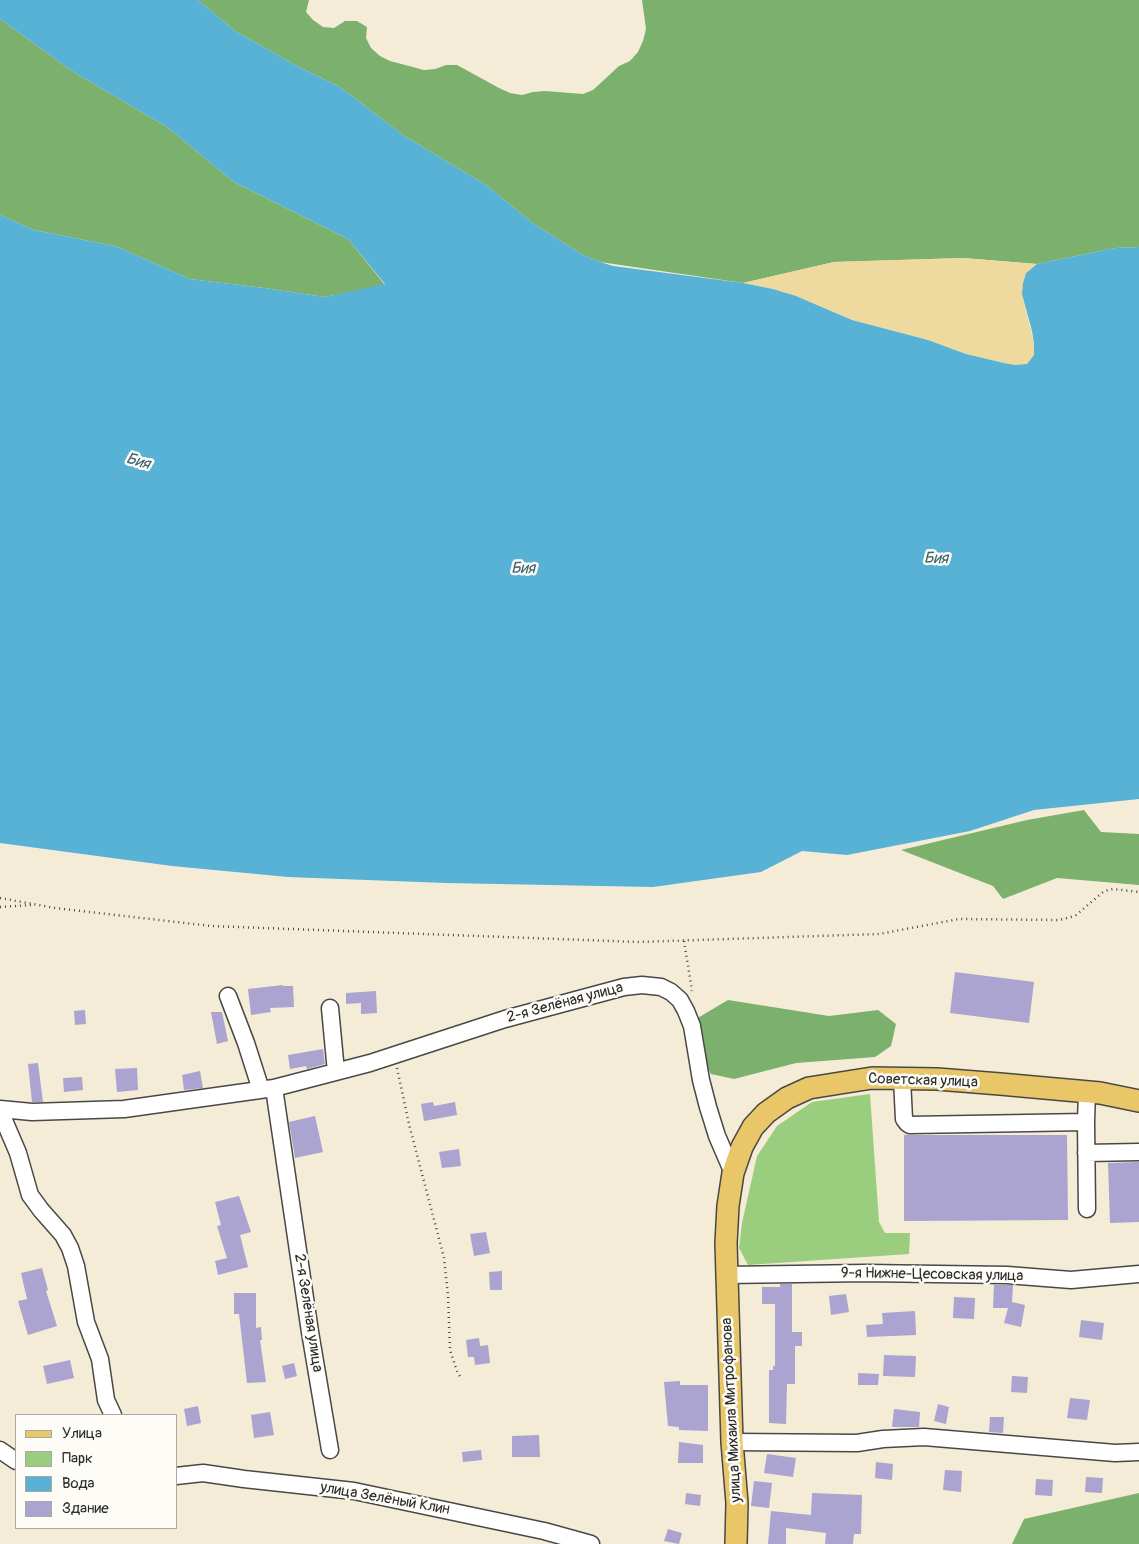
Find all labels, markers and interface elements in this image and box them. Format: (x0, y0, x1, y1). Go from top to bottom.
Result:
water label: Бия (124, 449, 152, 475)
water label: Бия (924, 549, 948, 569)
water label: Бия (511, 559, 535, 579)
street label: 2-я Зелёная улица (505, 979, 625, 1027)
street label: Советская улица (868, 1070, 978, 1092)
street label: 2-я Зелёная улица (290, 1253, 326, 1373)
street label: 9-я Нижне-Цесовская улица (841, 1264, 1023, 1286)
street label: улица Михаила Митрофанова (718, 1317, 746, 1503)
legend (15, 1414, 178, 1529)
text: Улица (62, 1424, 102, 1443)
text: Парк (62, 1449, 93, 1468)
text: Вода (62, 1474, 95, 1493)
street label: улица Зелёный Клин (319, 1479, 451, 1519)
text: Здание (62, 1499, 109, 1518)

